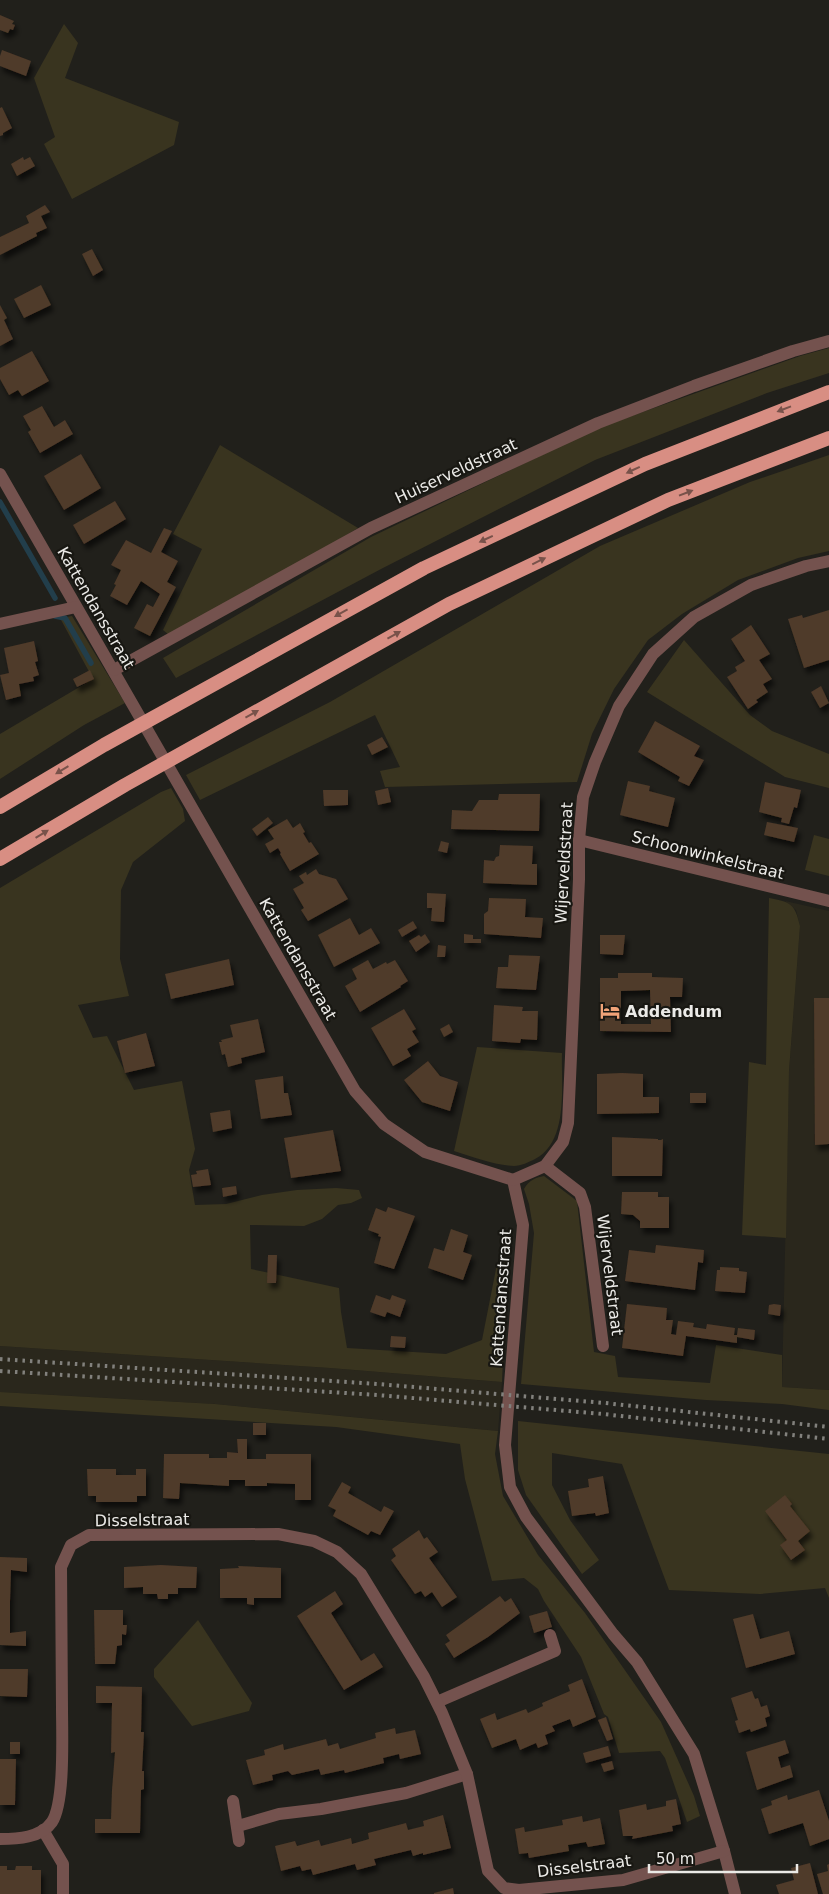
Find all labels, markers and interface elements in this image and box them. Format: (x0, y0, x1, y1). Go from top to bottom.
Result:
one-way arrow (776, 406, 791, 414)
street label: Huiserveldstraat (392, 434, 520, 508)
one-way arrow (626, 466, 640, 474)
one-way arrow (679, 488, 693, 496)
one-way arrow (479, 535, 493, 543)
street label: Kattendansstraat (53, 543, 139, 673)
one-way arrow (532, 557, 546, 565)
one-way arrow (335, 609, 348, 618)
one-way arrow (387, 631, 402, 639)
one-way arrow (246, 710, 259, 719)
one-way arrow (56, 765, 69, 774)
street label: Wijerveldstraat (551, 802, 577, 924)
street label: Schoonwinkelstraat (630, 827, 786, 883)
one-way arrow (35, 830, 48, 839)
street label: Kattendansstraat (255, 894, 341, 1024)
hotel icon: Addendum (599, 1000, 621, 1022)
place label: Addendum (625, 1002, 722, 1021)
street label: Wijerveldstraat (593, 1213, 627, 1337)
street label: Kattendansstraat (487, 1228, 515, 1368)
street label: Disselstraat (94, 1510, 190, 1530)
scale bar (649, 1842, 796, 1874)
text: 50 m (656, 1850, 694, 1868)
street label: Disselstraat (536, 1851, 632, 1881)

